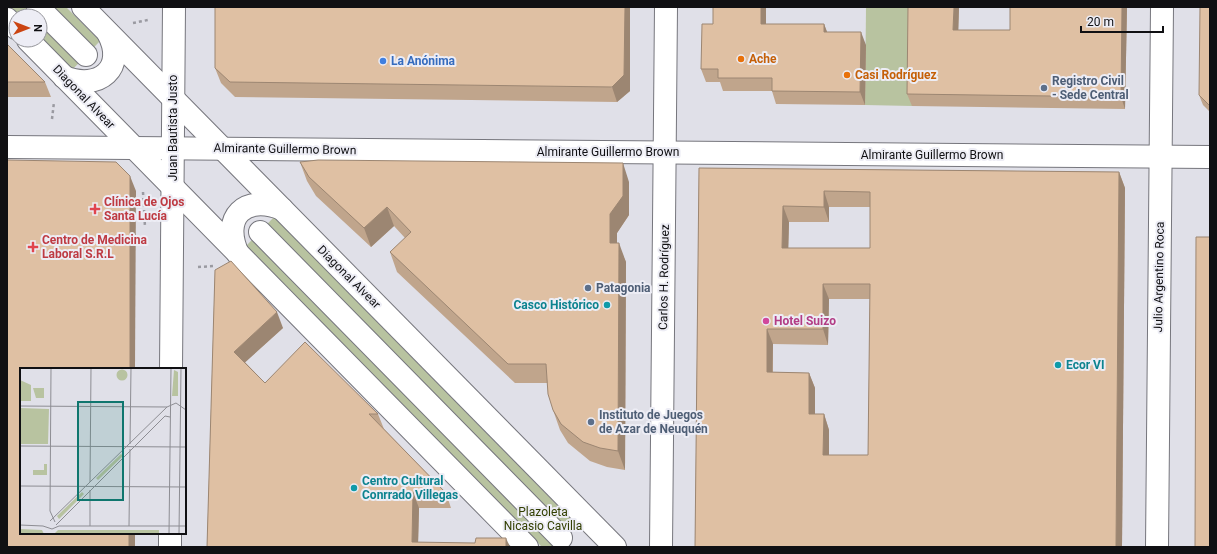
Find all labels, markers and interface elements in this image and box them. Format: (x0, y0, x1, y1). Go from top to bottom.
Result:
north arrow (8, 8, 48, 48)
scale bar (1081, 8, 1163, 34)
text: 20 m (1087, 15, 1114, 29)
text: N (31, 24, 44, 32)
place label: Ache (749, 52, 777, 66)
place label: La Anónima (391, 54, 456, 68)
marker: Ache (736, 54, 746, 64)
marker: La Anónima (378, 56, 388, 66)
street label: Diagonal Alvear (50, 62, 118, 132)
place label: Casi Rodríguez (855, 68, 937, 82)
marker: Casi Rodríguez (842, 70, 852, 80)
place label: Registro Civil - Sede Central (1052, 74, 1129, 102)
street label: Juan Bautista Justo (166, 75, 180, 181)
marker: Registro Civil - Sede Central (1039, 83, 1049, 93)
street label: Almirante Guillermo Brown (214, 141, 356, 157)
street label: Almirante Guillermo Brown (537, 145, 679, 159)
street label: Almirante Guillermo Brown (861, 148, 1003, 162)
place label: Clínica de Ojos Santa Lucía (104, 195, 184, 223)
marker: Clínica de Ojos Santa Lucía (89, 203, 101, 215)
street label: Julio Argentino Roca (1151, 222, 1167, 332)
street label: Carlos H. Rodríguez (656, 224, 672, 330)
place label: Centro de Medicina Laboral S.R.L (42, 233, 147, 261)
marker: Centro de Medicina Laboral S.R.L (27, 241, 39, 253)
street label: Diagonal Alvear (315, 243, 383, 311)
place label: Patagonia (596, 281, 651, 295)
marker: Patagonia (583, 283, 593, 293)
place label: Casco Histórico (513, 298, 599, 312)
marker: Casco Histórico (602, 300, 612, 310)
place label: Hotel Suizo (774, 314, 836, 328)
marker: Hotel Suizo (761, 316, 771, 326)
place label: Ecor VI (1066, 358, 1104, 372)
marker: Ecor VI (1053, 360, 1063, 370)
inset map (20, 368, 186, 534)
place label: Instituto de Juegos de Azar de Neuquén (599, 408, 708, 436)
marker: Instituto de Juegos de Azar de Neuquén (586, 417, 596, 427)
place label: Centro Cultural Conrrado Villegas (362, 474, 458, 502)
marker: Centro Cultural Conrrado Villegas (349, 483, 359, 493)
park label: Plazoleta Nicasio Cavilla (504, 505, 582, 533)

